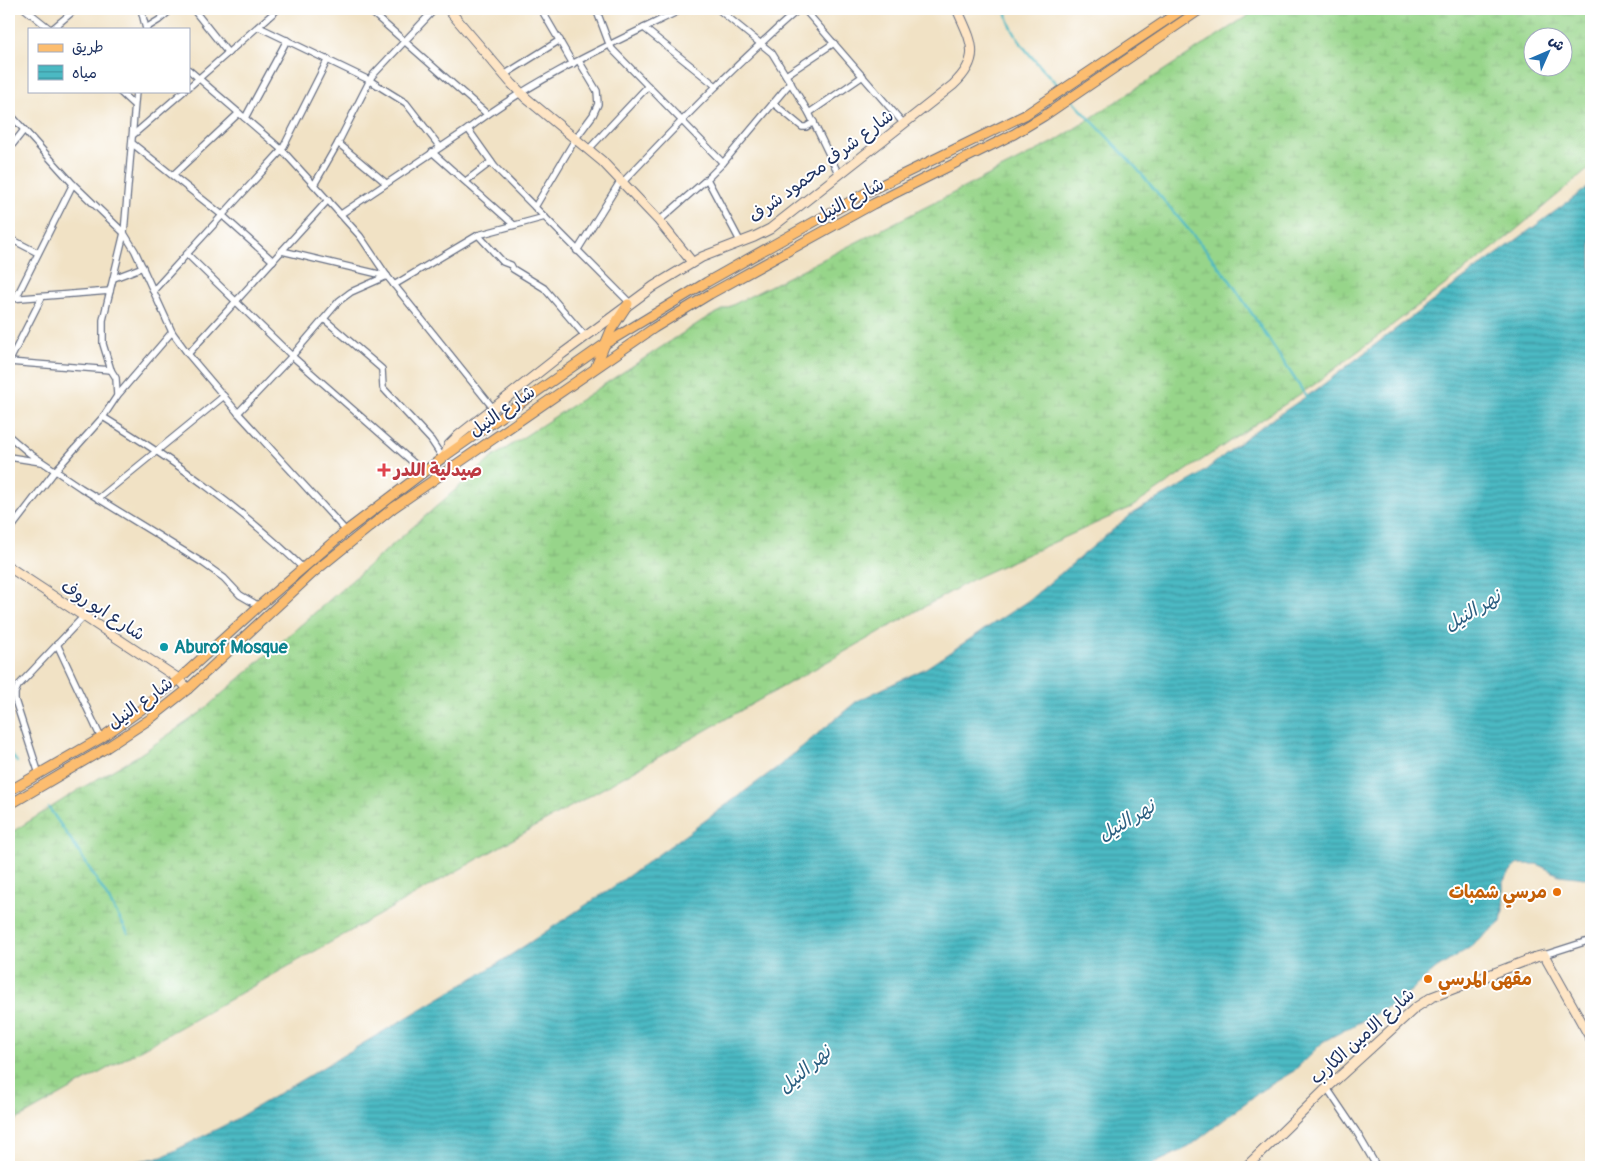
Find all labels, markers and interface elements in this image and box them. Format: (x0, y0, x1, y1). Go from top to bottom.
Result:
legend (28, 28, 190, 92)
north arrow (1522, 28, 1572, 78)
text: ش (1545, 32, 1568, 55)
text: طريق (72, 38, 104, 57)
text: مياه (72, 64, 97, 83)
street label: شارع شرف محمود شرف (744, 104, 898, 228)
street label: شارع النيل (810, 173, 888, 228)
street label: شارع النيل (465, 380, 540, 443)
place label: صيدلية اللدر (392, 459, 482, 482)
marker: صيدلية اللدر (378, 464, 390, 476)
street label: شارع ابو روف (56, 575, 149, 646)
water label: نهر النيل (1440, 584, 1507, 637)
place label: Aburof Mosque (174, 636, 289, 659)
marker: Aburof Mosque (158, 641, 170, 653)
street label: شارع النيل (103, 672, 178, 735)
water label: نهر النيل (1094, 794, 1161, 847)
place label: مرسي شمبات (1449, 881, 1547, 908)
marker: مرسي شمبات (1551, 886, 1563, 898)
place label: مقهى المرسي (1438, 968, 1532, 995)
marker: مقهى المرسي (1422, 973, 1434, 985)
street label: شارع الامين الكارب (1305, 983, 1420, 1090)
water label: نهر النيل (773, 1039, 838, 1099)

